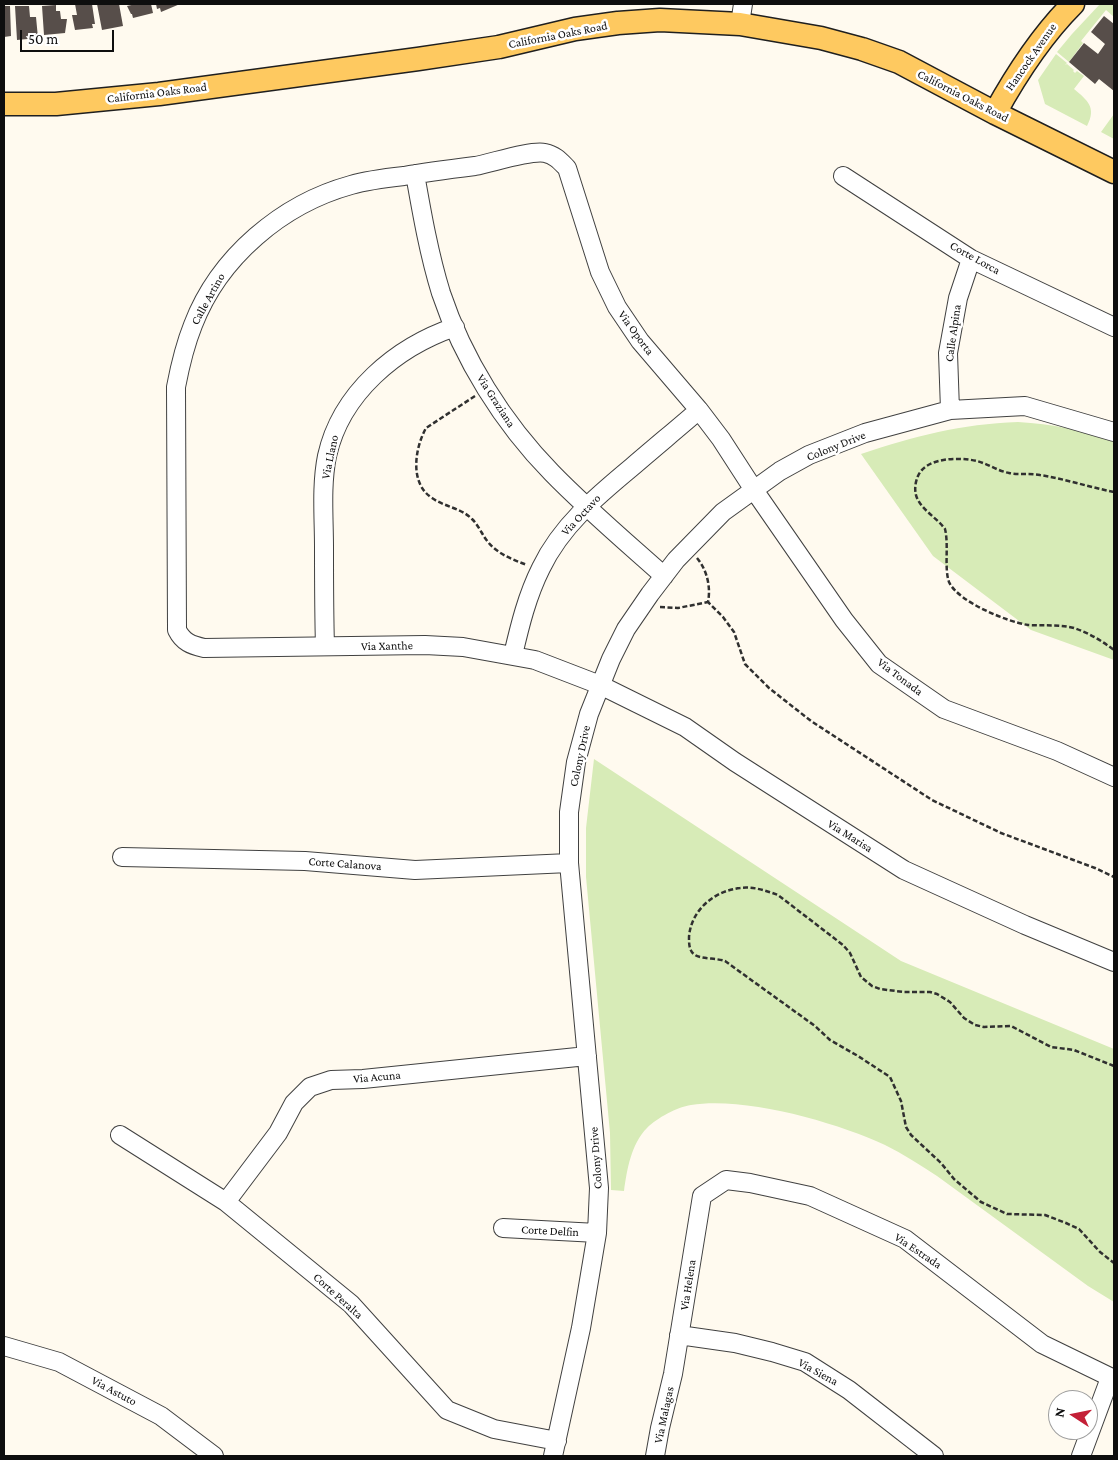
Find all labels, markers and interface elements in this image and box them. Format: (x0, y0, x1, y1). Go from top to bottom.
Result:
street label: California Oaks Road (507, 18, 609, 52)
scale bar (22, 20, 116, 52)
street label: Hancock Avenue (1002, 21, 1060, 93)
text: 50 m (28, 31, 58, 47)
street label: California Oaks Road (915, 67, 1011, 125)
street label: California Oaks Road (106, 80, 208, 106)
street label: Corte Lorca (947, 238, 1003, 278)
street label: Calle Artino (188, 271, 228, 327)
street label: Calle Alpina (942, 303, 964, 363)
street label: Via Oporta (615, 308, 657, 358)
street label: Via Graziana (473, 372, 519, 430)
street label: Colony Drive (804, 428, 868, 464)
street label: Via Llano (318, 434, 342, 480)
street label: Via Octavo (558, 491, 604, 539)
street label: Via Xanthe (361, 638, 413, 654)
street label: Via Tonada (874, 655, 926, 699)
street label: Colony Drive (566, 724, 594, 788)
street label: Via Marisa (825, 816, 875, 856)
street label: Corte Calanova (308, 854, 382, 874)
street label: Via Acuna (353, 1068, 401, 1086)
street label: Colony Drive (587, 1126, 605, 1190)
street label: Corte Delfin (521, 1222, 579, 1240)
street label: Via Estrada (891, 1230, 945, 1272)
street label: Via Helena (677, 1259, 699, 1311)
street label: Corte Peralta (310, 1270, 366, 1322)
street label: Via Siena (795, 1355, 841, 1389)
street label: Via Astuto (89, 1373, 139, 1409)
street label: Via Malagas (651, 1385, 677, 1445)
north arrow (1048, 1390, 1098, 1440)
text: N (1050, 1406, 1068, 1419)

